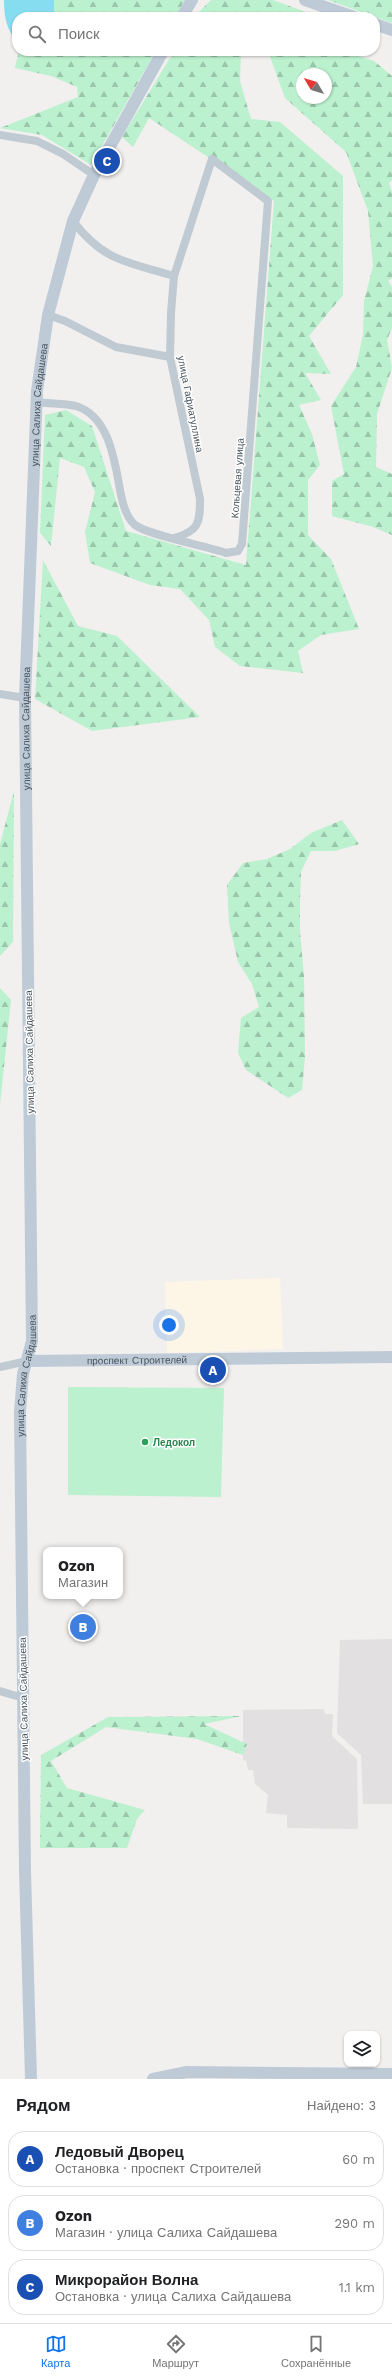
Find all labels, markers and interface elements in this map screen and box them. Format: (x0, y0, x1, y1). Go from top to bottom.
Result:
search box (12, 12, 380, 56)
icon: search (26, 23, 48, 45)
text: Поиск (58, 25, 100, 43)
north arrow (296, 68, 332, 104)
pin: C (94, 146, 120, 176)
street label: улица Салиха Сайдашева (29, 342, 50, 467)
street label: улица Гафиатуллина (176, 355, 205, 454)
street label: Кольцевая улица (229, 437, 246, 519)
street label: улица Салиха Сайдашева (20, 666, 32, 790)
street label: улица Салиха Сайдашева (23, 990, 36, 1114)
street label: улица Салиха Сайдашева (15, 1314, 38, 1437)
your location (159, 1315, 179, 1335)
street label: проспект Строителей (87, 1354, 187, 1366)
pin: A (200, 1355, 226, 1385)
marker: Ледокол (140, 1437, 150, 1447)
place label: Ледокол (153, 1437, 195, 1448)
popup (43, 1547, 123, 1599)
text: Ozon (58, 1557, 95, 1575)
text: Магазин (58, 1575, 108, 1590)
pin: B (70, 1612, 96, 1642)
street label: улица Салиха Сайдашева (17, 1637, 30, 1761)
map controls (344, 2031, 380, 2067)
button: layers (344, 2031, 380, 2067)
text: Рядом (16, 2095, 71, 2115)
text: Найдено: 3 (307, 2098, 376, 2113)
text: Ледовый Дворец (55, 2143, 184, 2161)
text: A (26, 2152, 34, 2167)
text: 60 m (342, 2152, 375, 2167)
text: Остановка · проспект Строителей (55, 2161, 261, 2176)
text: Ozon (55, 2207, 92, 2225)
text: B (26, 2216, 34, 2231)
text: 290 m (334, 2216, 375, 2231)
text: Магазин · улица Салиха Сайдашева (55, 2225, 277, 2240)
text: Микрорайон Волна (55, 2271, 198, 2289)
text: C (26, 2280, 34, 2295)
text: 1.1 km (339, 2280, 375, 2295)
text: Остановка · улица Салиха Сайдашева (55, 2289, 291, 2304)
tab: Карта (41, 2333, 70, 2370)
tab: Маршрут (152, 2333, 199, 2370)
tab: Сохранённые (281, 2333, 351, 2370)

